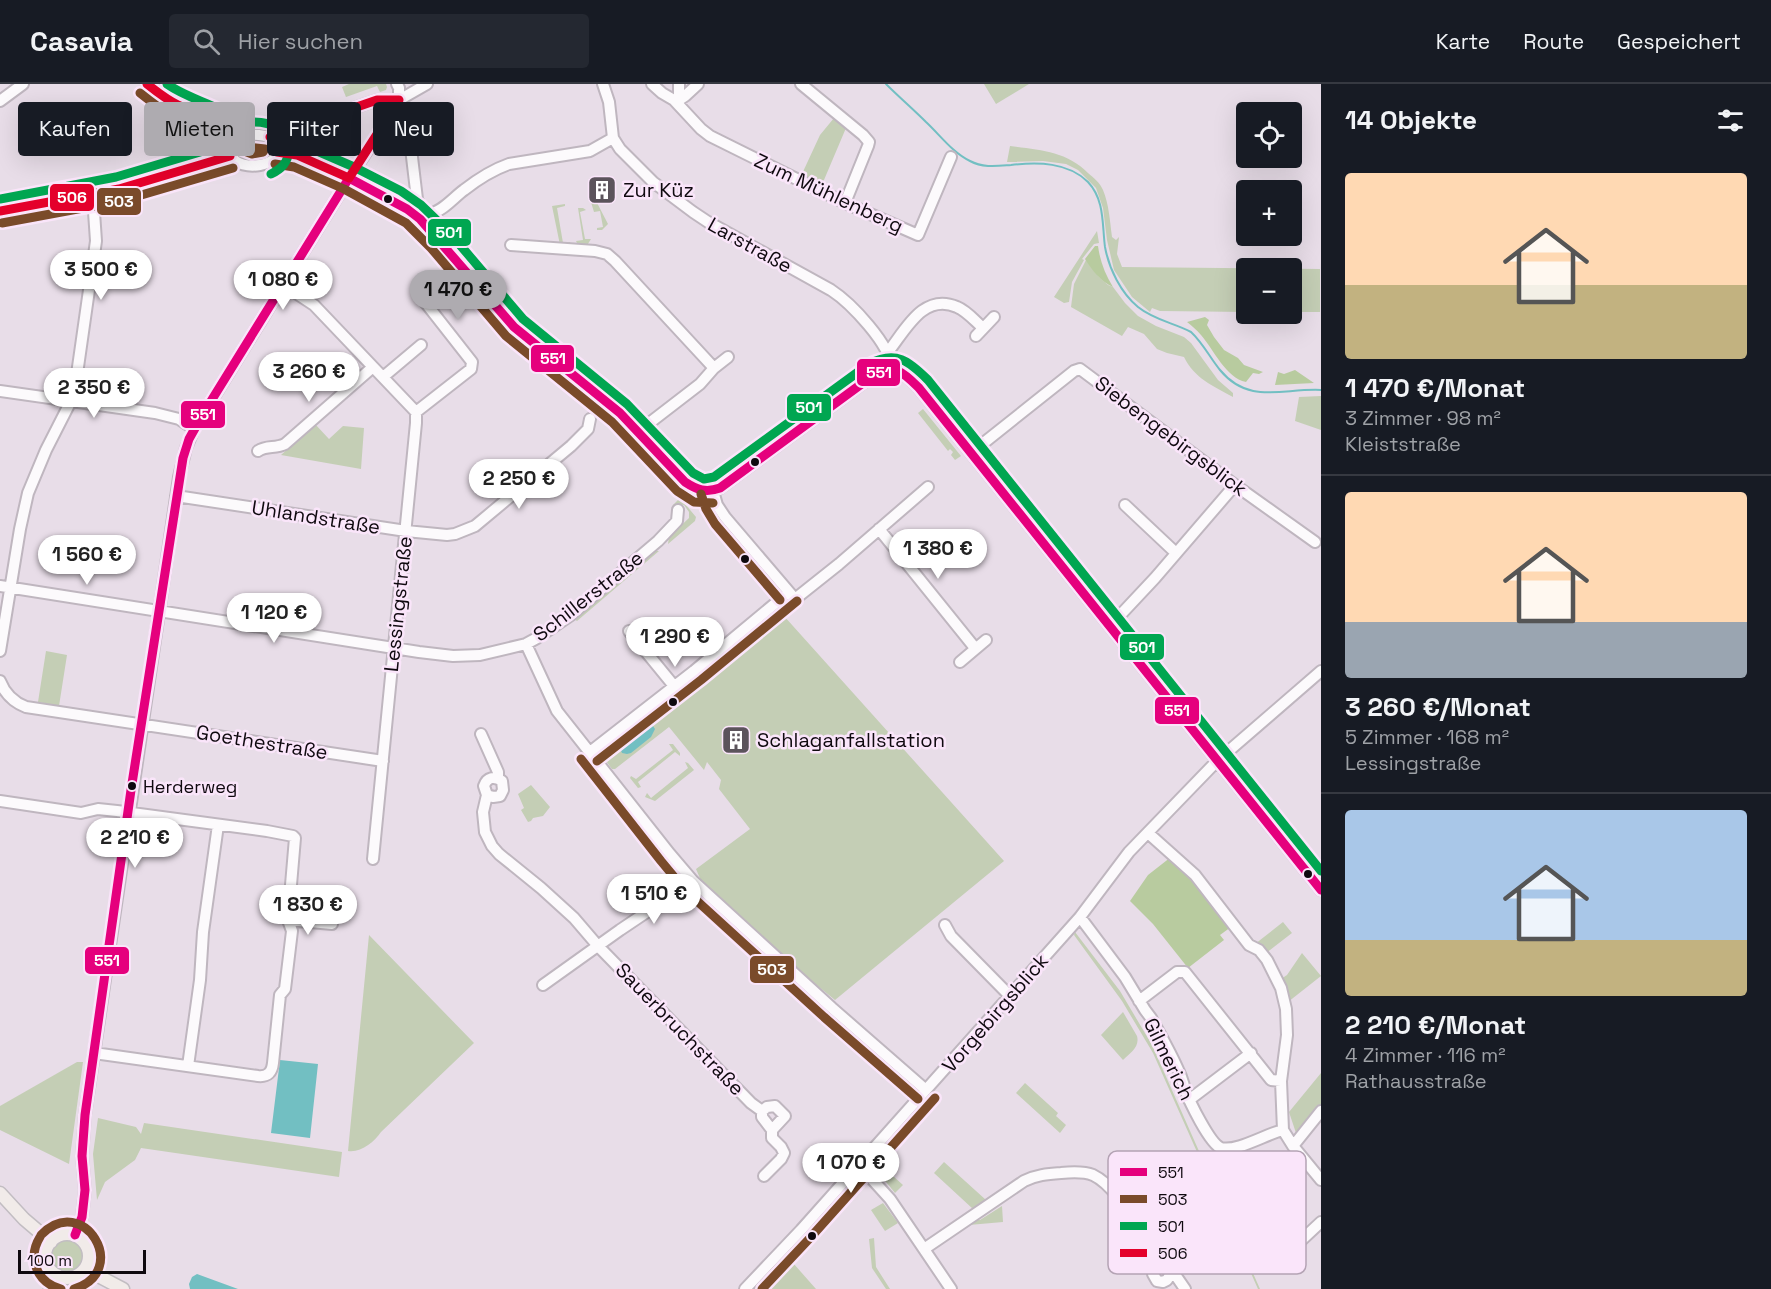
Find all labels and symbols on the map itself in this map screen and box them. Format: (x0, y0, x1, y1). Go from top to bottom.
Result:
street label: Zum Mühlenberg (750, 147, 908, 239)
building icon: Zur Küz (586, 174, 618, 206)
place label: Zur Küz (623, 177, 694, 203)
line badge: 506 (49, 183, 95, 212)
text: 506 (57, 187, 87, 208)
line badge: 503 (96, 187, 142, 216)
text: 503 (104, 191, 134, 212)
unlabelled marker (382, 193, 394, 205)
street label: Larstraße (703, 211, 797, 279)
line badge: 501 (427, 218, 472, 247)
text: 501 (435, 222, 463, 243)
pin: 3 500 € (46, 250, 156, 301)
pin: 1 080 € (228, 260, 338, 311)
pin: 1 470 € (403, 270, 513, 321)
line badge: 551 (530, 344, 575, 373)
text: 551 (540, 348, 566, 369)
pin: 3 260 € (254, 352, 364, 403)
line badge: 551 (856, 358, 901, 387)
text: 551 (866, 362, 892, 383)
pin: 2 350 € (39, 368, 149, 419)
street label: Siebengebirgsblick (1090, 370, 1253, 502)
line badge: 501 (786, 393, 832, 422)
text: 501 (795, 397, 823, 418)
line badge: 551 (180, 400, 226, 429)
text: 551 (190, 404, 216, 425)
unlabelled marker (749, 456, 761, 468)
pin: 2 250 € (464, 459, 574, 510)
street label: Uhlandstraße (250, 494, 382, 540)
pin: 1 380 € (883, 529, 993, 580)
pin: 1 560 € (32, 535, 142, 586)
street label: Lessingstraße (378, 535, 418, 673)
street label: Schillerstraße (528, 545, 648, 647)
unlabelled marker (739, 553, 751, 565)
pin: 1 120 € (219, 593, 329, 644)
pin: 1 290 € (620, 617, 730, 668)
line badge: 501 (1119, 633, 1165, 661)
text: 501 (1128, 637, 1156, 658)
unlabelled marker (667, 696, 679, 708)
line badge: 551 (1154, 696, 1200, 725)
text: 551 (1164, 700, 1190, 721)
street label: Goethestraße (194, 719, 330, 765)
building icon: Schlaganfallstation (720, 724, 752, 756)
place label: Schlaganfallstation (757, 727, 945, 753)
place label: Herderweg (143, 775, 237, 798)
marker: Herderweg (126, 780, 138, 792)
pin: 2 210 € (80, 818, 190, 869)
unlabelled marker (1302, 868, 1314, 880)
pin: 1 510 € (599, 874, 709, 925)
pin: 1 830 € (253, 885, 363, 936)
line badge: 551 (84, 946, 130, 975)
street label: Vorgebirgsblick (936, 948, 1054, 1078)
text: 551 (94, 950, 120, 971)
line badge: 503 (749, 955, 795, 984)
street label: Sauerbruchstraße (610, 957, 750, 1101)
text: 503 (757, 959, 787, 980)
street label: Gilmerich (1138, 1013, 1200, 1105)
pin: 1 070 € (796, 1143, 906, 1194)
legend (1108, 1151, 1306, 1274)
text: 551 (1158, 1162, 1184, 1183)
text: 503 (1158, 1189, 1188, 1210)
text: 501 (1158, 1216, 1185, 1237)
unlabelled marker (806, 1230, 818, 1242)
text: 506 (1158, 1243, 1188, 1264)
scale bar (18, 1247, 146, 1274)

